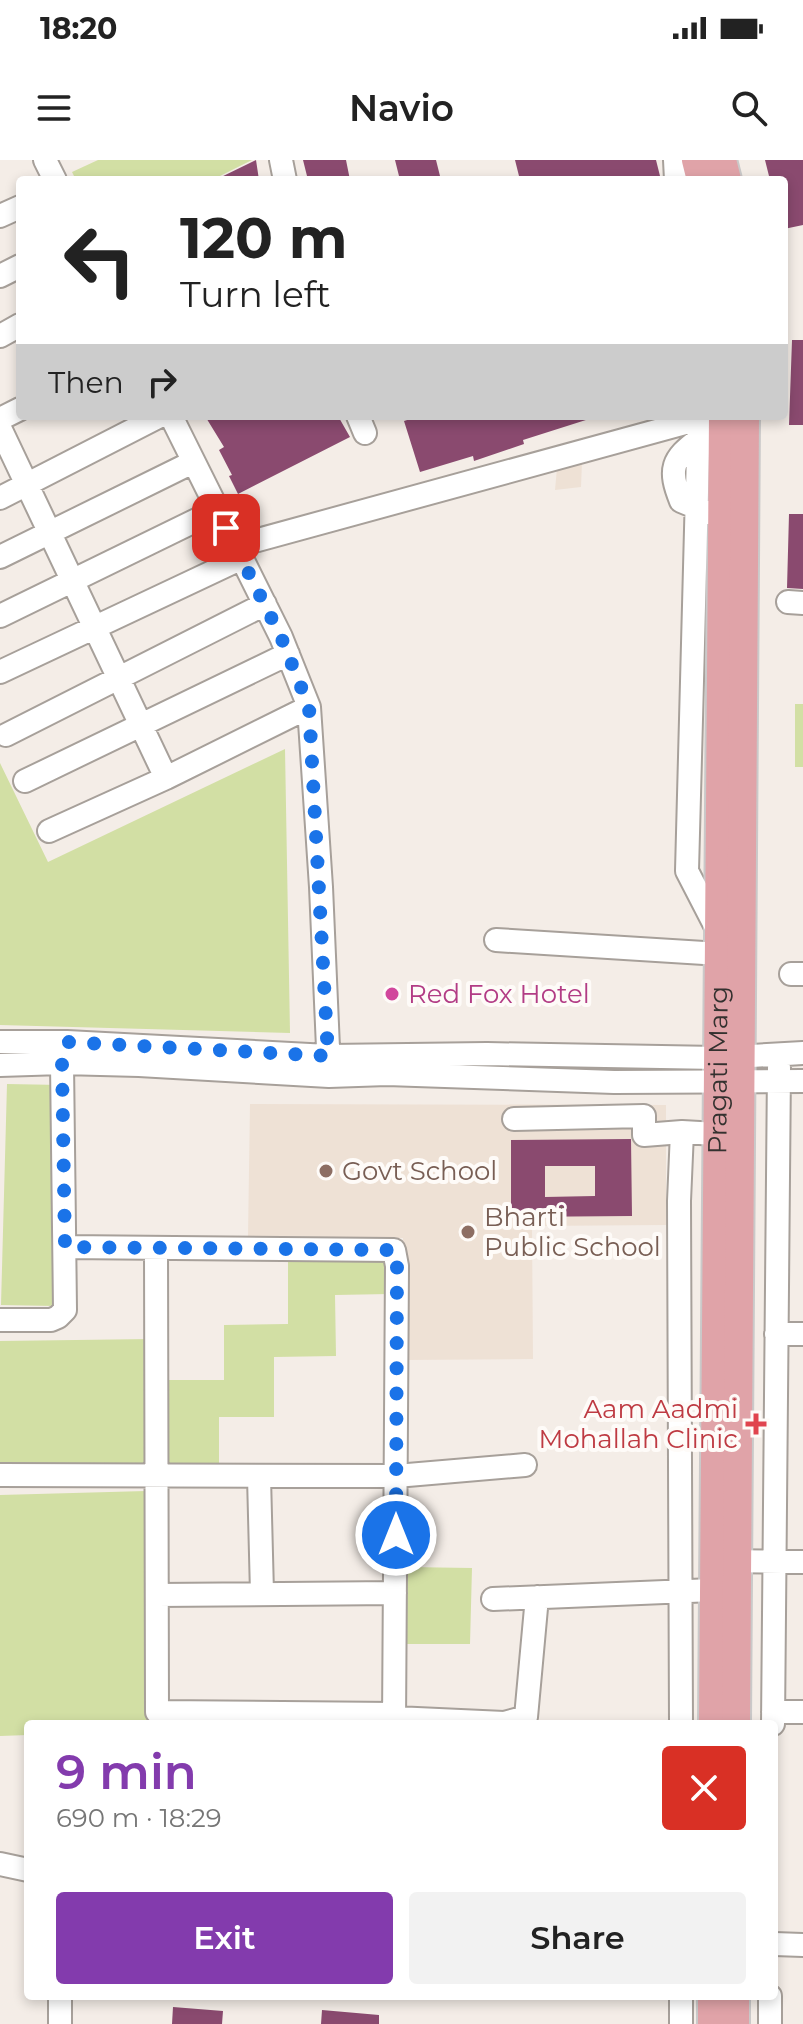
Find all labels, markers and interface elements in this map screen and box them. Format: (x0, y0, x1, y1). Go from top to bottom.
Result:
text: 18:20 (40, 10, 118, 47)
icon: menu (32, 86, 76, 130)
text: Navio (349, 86, 454, 130)
icon: search (727, 86, 771, 130)
text: 120 m (180, 204, 348, 272)
icon: left (48, 208, 152, 312)
text: Turn left (180, 272, 331, 316)
icon: right (140, 360, 184, 404)
text: Then (48, 364, 124, 401)
pin (192, 494, 260, 562)
icon: arrive (204, 506, 248, 550)
place label: Red Fox Hotel (408, 978, 590, 1010)
marker: Red Fox Hotel (383, 985, 401, 1003)
street label: Pragati Marg (701, 986, 735, 1154)
place label: Govt School (342, 1155, 497, 1187)
marker: Govt School (317, 1162, 335, 1180)
place label: Bharti Public School (484, 1201, 661, 1263)
marker: Bharti Public School (459, 1223, 477, 1241)
place label: Aam Aadmi Mohallah Clinic (539, 1393, 738, 1455)
marker: Aam Aadmi Mohallah Clinic (745, 1413, 767, 1435)
position arrow (354, 1493, 438, 1577)
text: 9 min (56, 1743, 197, 1801)
button: close (662, 1746, 746, 1830)
text: 690 m · 18:29 (56, 1802, 222, 1834)
button: Exit (56, 1892, 393, 1984)
button: Share (409, 1892, 746, 1984)

